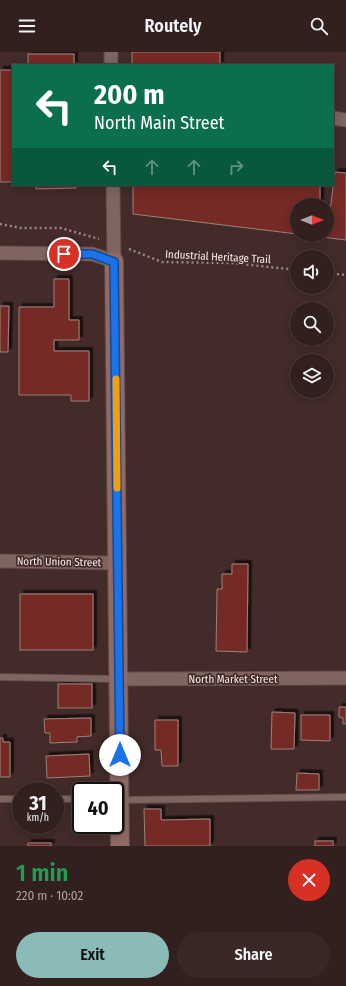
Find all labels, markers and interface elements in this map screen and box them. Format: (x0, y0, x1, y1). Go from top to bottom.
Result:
icon: menu (16, 15, 38, 37)
text: Routely (145, 15, 201, 37)
icon: search (308, 15, 330, 37)
text: 200 m (94, 78, 165, 111)
icon: left (28, 80, 80, 132)
text: North Main Street (94, 112, 224, 134)
icon: left (99, 156, 121, 178)
icon: ahead (141, 156, 163, 178)
icon: ahead (183, 156, 205, 178)
icon: right (225, 156, 247, 178)
north arrow (290, 198, 334, 242)
map controls (290, 198, 334, 398)
pin (47, 237, 81, 271)
icon: arrive (53, 243, 75, 265)
street label: Industrial Heritage Trail (165, 248, 271, 266)
button: sound (290, 250, 334, 294)
button: search (290, 302, 334, 346)
button: layers (290, 354, 334, 398)
street label: North Union Street (17, 555, 102, 569)
street label: North Market Street (188, 673, 278, 686)
position arrow (99, 734, 141, 776)
speed limit sign: 40 (72, 782, 124, 834)
text: 31 (29, 791, 47, 815)
text: km/h (27, 812, 49, 824)
text: 1 min (16, 859, 68, 887)
button: close (288, 859, 330, 901)
text: 220 m · 10:02 (16, 888, 83, 903)
button: Exit (16, 932, 169, 978)
button: Share (177, 932, 330, 978)

